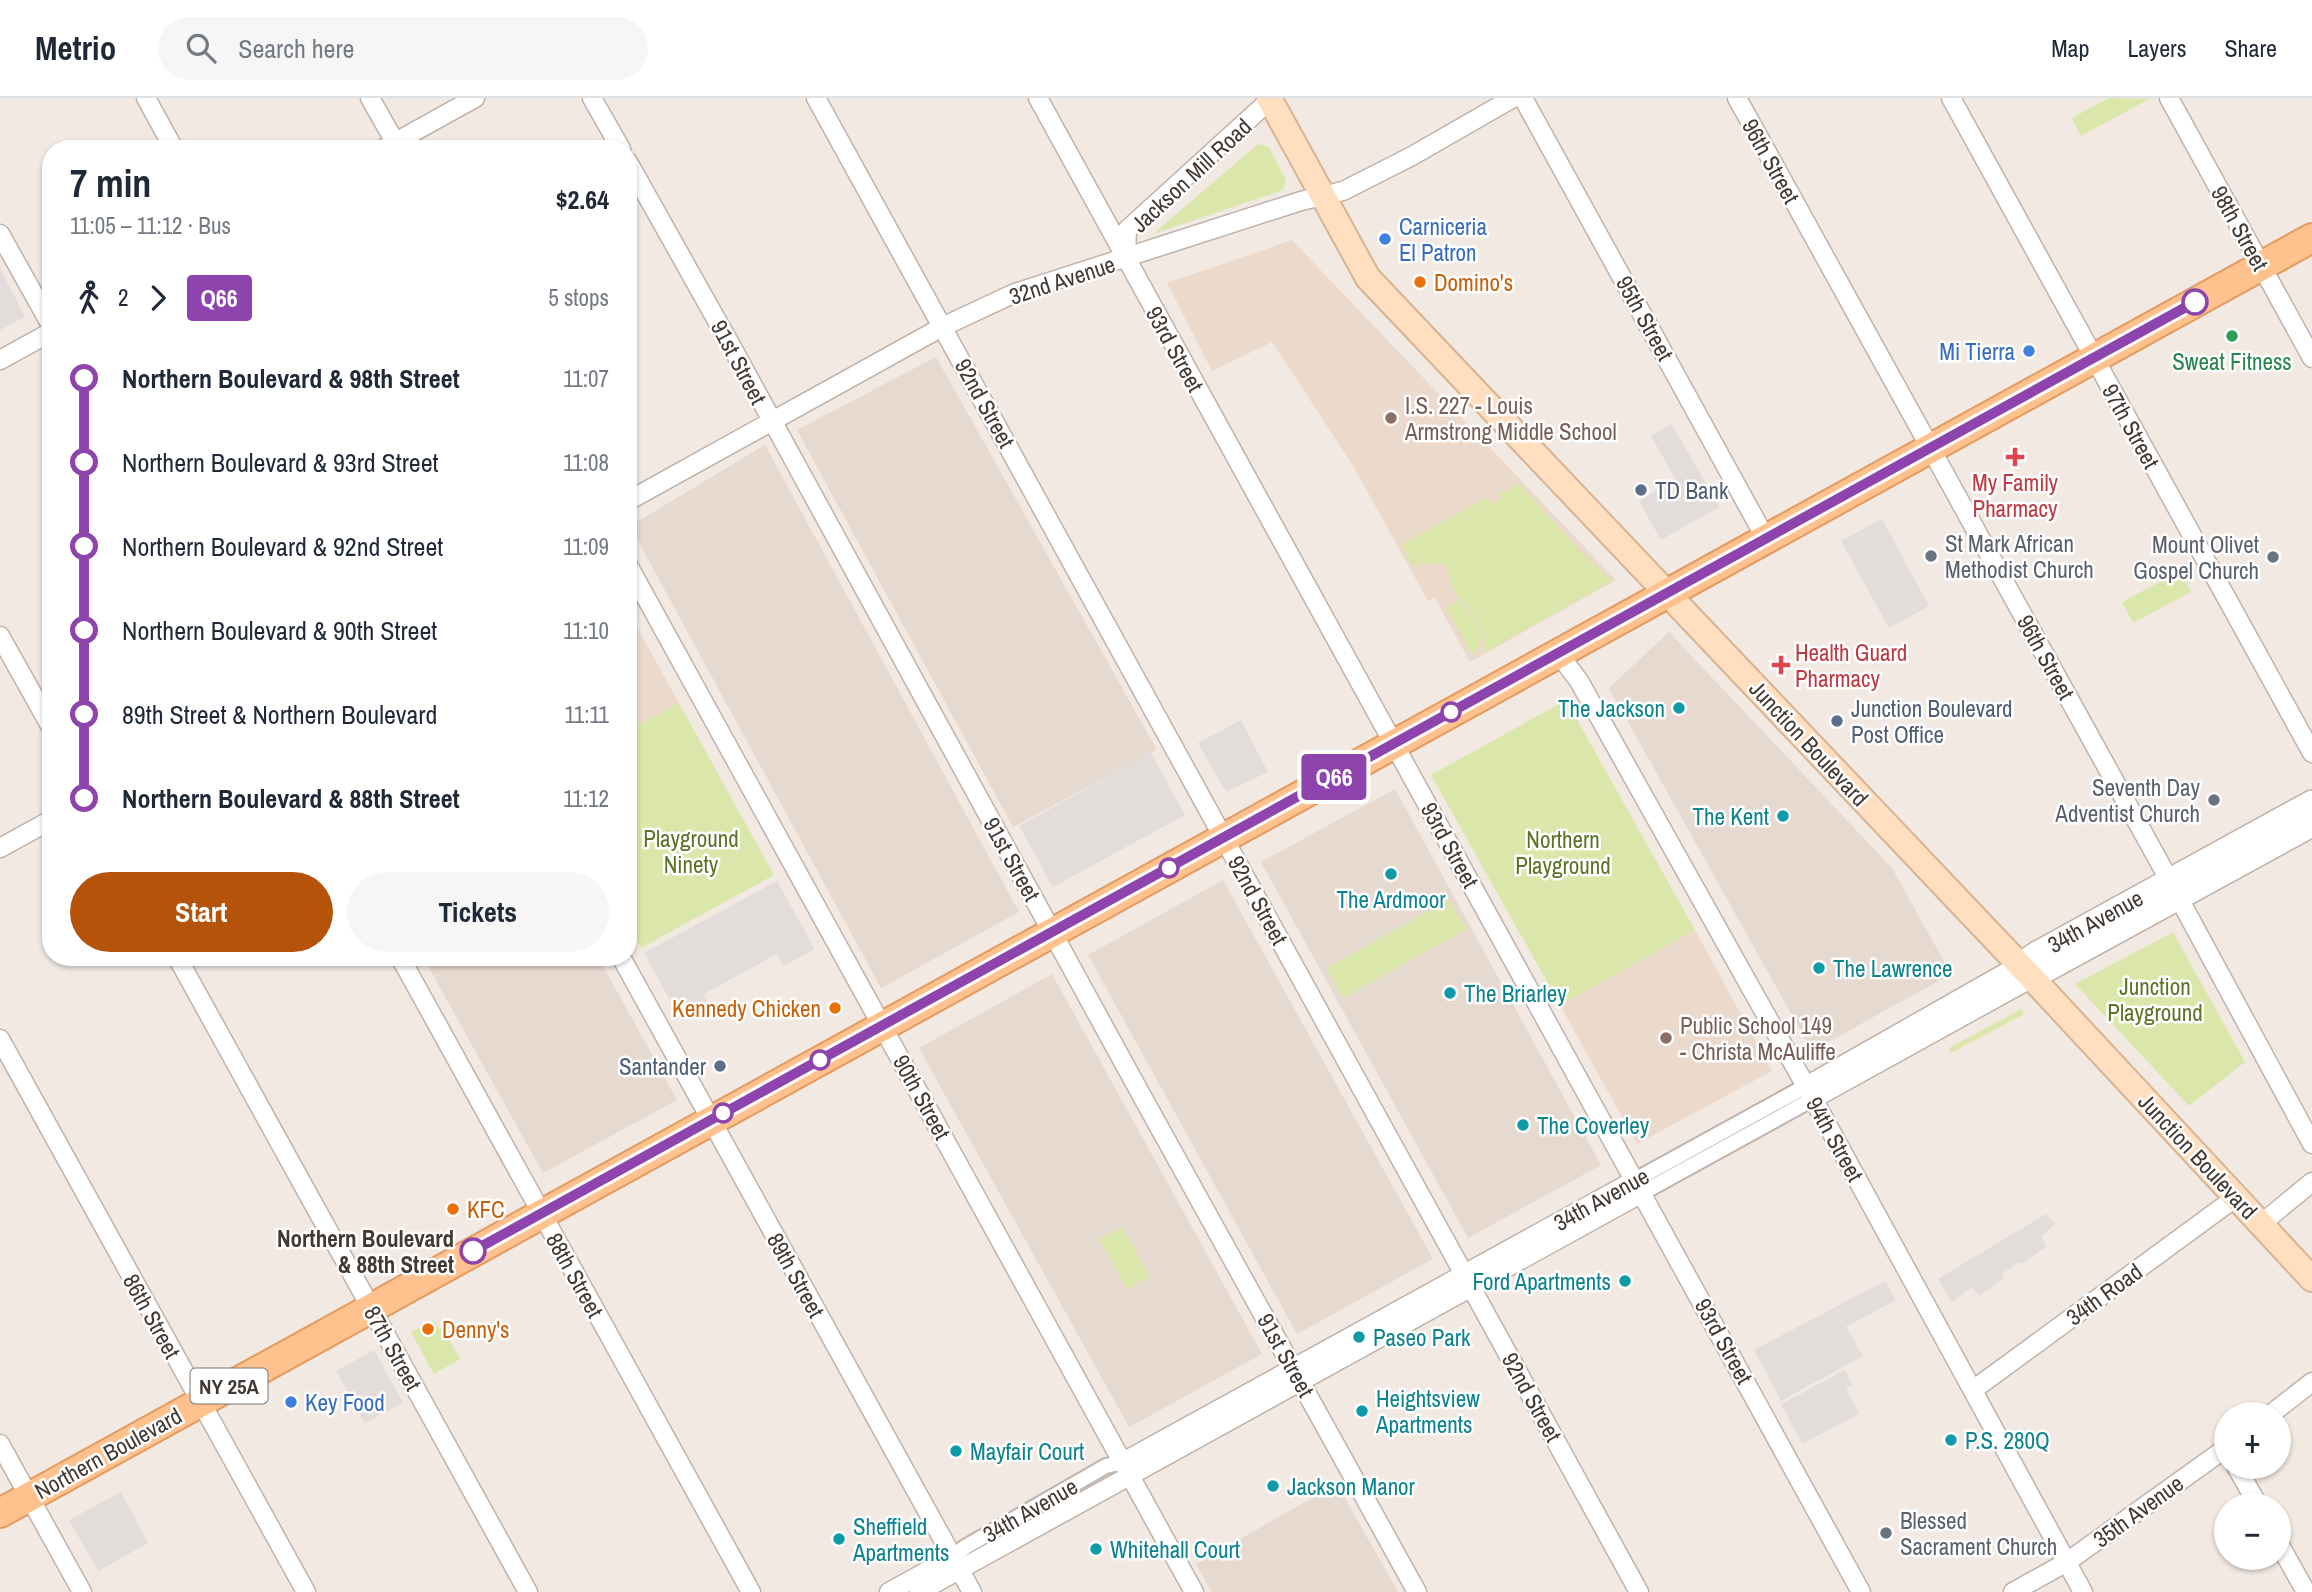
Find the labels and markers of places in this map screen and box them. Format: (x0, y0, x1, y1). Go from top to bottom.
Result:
place label: Carniceria El Patron (1399, 211, 1488, 268)
marker: Carniceria El Patron (1377, 231, 1393, 247)
place label: Domino's (1434, 267, 1513, 298)
marker: Domino's (1412, 274, 1428, 290)
unlabelled marker (2182, 289, 2208, 315)
marker: Sweat Fitness (2224, 328, 2240, 344)
place label: Mi Tierra (1939, 336, 2016, 367)
marker: Mi Tierra (2021, 343, 2037, 359)
place label: Sweat Fitness (2172, 346, 2292, 377)
place label: I.S. 227 - Louis Armstrong Middle School (1404, 390, 1617, 447)
marker: I.S. 227 - Louis Armstrong Middle School (1383, 410, 1399, 426)
marker: My Family Pharmacy (2007, 449, 2023, 465)
place label: My Family Pharmacy (1972, 467, 2059, 524)
place label: TD Bank (1655, 475, 1729, 506)
marker: TD Bank (1633, 482, 1649, 498)
place label: St Mark African Methodist Church (1945, 528, 2094, 585)
place label: Mount Olivet Gospel Church (2133, 529, 2259, 586)
marker: St Mark African Methodist Church (1923, 548, 1939, 564)
marker: Mount Olivet Gospel Church (2265, 549, 2281, 565)
place label: Health Guard Pharmacy (1795, 637, 1907, 694)
marker: Health Guard Pharmacy (1773, 657, 1789, 673)
place label: The Jackson (1558, 693, 1665, 724)
place label: Junction Boulevard Post Office (1851, 693, 2012, 750)
marker: The Jackson (1671, 700, 1687, 716)
unlabelled marker (1441, 702, 1461, 722)
marker: Junction Boulevard Post Office (1829, 713, 1845, 729)
place label: Seventh Day Adventist Church (2054, 772, 2201, 829)
marker: Seventh Day Adventist Church (2206, 792, 2222, 808)
place label: The Kent (1692, 801, 1769, 832)
marker: The Kent (1775, 808, 1791, 824)
unlabelled marker (1159, 858, 1179, 878)
marker: The Ardmoor (1383, 866, 1399, 882)
place label: The Ardmoor (1336, 884, 1446, 915)
place label: The Lawrence (1833, 953, 1953, 984)
marker: The Lawrence (1811, 960, 1827, 976)
place label: The Briarley (1464, 978, 1567, 1009)
marker: The Briarley (1442, 985, 1458, 1001)
place label: Kennedy Chicken (672, 993, 821, 1024)
marker: Kennedy Chicken (827, 1000, 843, 1016)
place label: Public School 149 - Christa McAuliffe (1680, 1010, 1836, 1067)
marker: Public School 149 - Christa McAuliffe (1658, 1030, 1674, 1046)
unlabelled marker (810, 1050, 830, 1070)
place label: Santander (619, 1051, 707, 1082)
marker: Santander (712, 1058, 728, 1074)
unlabelled marker (713, 1103, 733, 1123)
place label: The Coverley (1537, 1110, 1650, 1141)
marker: The Coverley (1515, 1117, 1531, 1133)
place label: KFC (467, 1194, 505, 1225)
marker: KFC (445, 1201, 461, 1217)
place label: Northern Boulevard & 88th Street (277, 1223, 454, 1280)
marker: Northern Boulevard & 88th Street (460, 1238, 486, 1264)
place label: Ford Apartments (1472, 1266, 1611, 1297)
marker: Ford Apartments (1617, 1273, 1633, 1289)
place label: Denny's (442, 1314, 510, 1345)
marker: Denny's (420, 1321, 436, 1337)
place label: Paseo Park (1373, 1322, 1471, 1353)
marker: Paseo Park (1351, 1329, 1367, 1345)
place label: Heightsview Apartments (1375, 1383, 1480, 1440)
place label: Key Food (305, 1387, 385, 1418)
marker: Key Food (283, 1394, 299, 1410)
marker: Heightsview Apartments (1354, 1403, 1370, 1419)
place label: P.S. 280Q (1965, 1425, 2050, 1456)
marker: P.S. 280Q (1943, 1432, 1959, 1448)
place label: Mayfair Court (970, 1436, 1084, 1467)
marker: Mayfair Court (948, 1443, 964, 1459)
place label: Jackson Manor (1287, 1471, 1416, 1502)
marker: Jackson Manor (1265, 1478, 1281, 1494)
place label: Blessed Sacrament Church (1900, 1505, 2057, 1562)
place label: Sheffield Apartments (852, 1511, 949, 1568)
marker: Blessed Sacrament Church (1878, 1525, 1894, 1541)
marker: Sheffield Apartments (831, 1531, 847, 1547)
place label: Whitehall Court (1110, 1534, 1240, 1565)
marker: Whitehall Court (1088, 1541, 1104, 1557)

